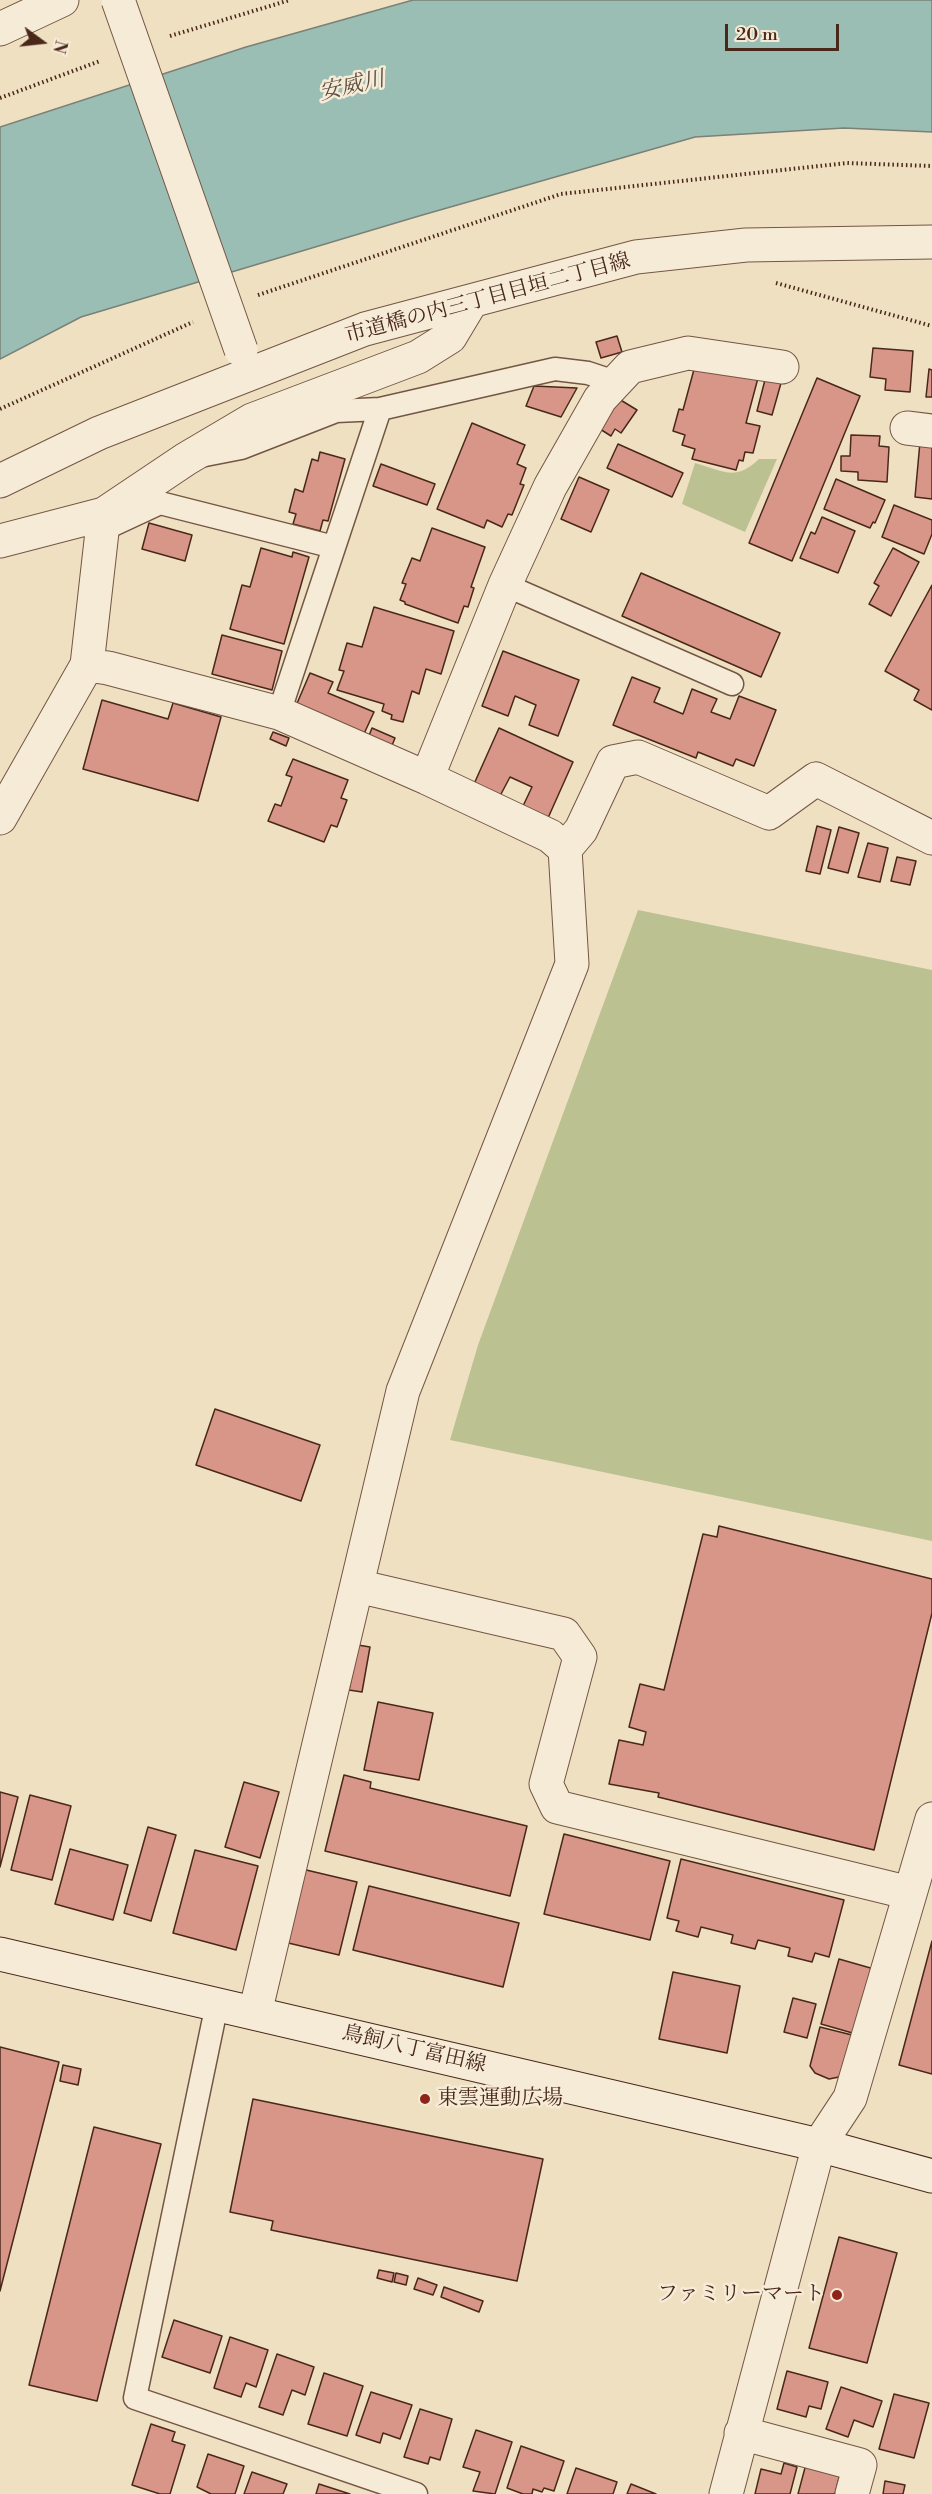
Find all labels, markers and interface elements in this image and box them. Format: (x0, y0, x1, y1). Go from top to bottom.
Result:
north arrow (12, 12, 72, 72)
scale bar (728, 12, 842, 50)
text: 20 m (736, 23, 778, 46)
text: N (48, 38, 71, 55)
water label: 安威川 (317, 67, 387, 107)
street label: 市道橋の内三丁目目垣二丁目線 (343, 249, 633, 349)
street label: 鳥飼八丁富田線 (340, 2021, 488, 2079)
place label: 東雲運動広場 (437, 2086, 563, 2112)
marker: 東雲運動広場 (418, 2092, 432, 2106)
place label: ファミリーマート (657, 2282, 825, 2308)
marker: ファミリーマート (830, 2288, 844, 2302)

